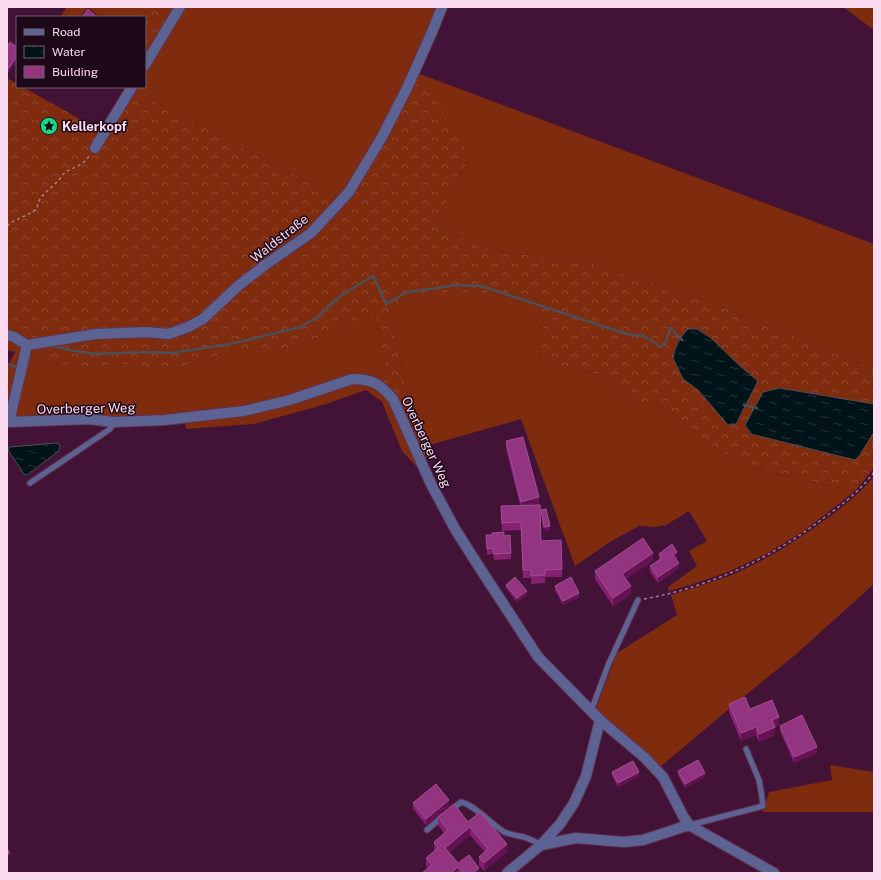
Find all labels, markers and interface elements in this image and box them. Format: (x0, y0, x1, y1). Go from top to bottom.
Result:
legend (16, 16, 146, 88)
text: Road (52, 25, 80, 39)
text: Water (52, 45, 86, 59)
text: Building (52, 65, 98, 79)
place icon: Kellerkopf (39, 116, 59, 136)
place label: Kellerkopf (62, 119, 127, 134)
street label: Waldstraße (248, 211, 311, 266)
street label: Overberger Weg (399, 394, 454, 490)
street label: Overberger Weg (36, 400, 136, 417)

